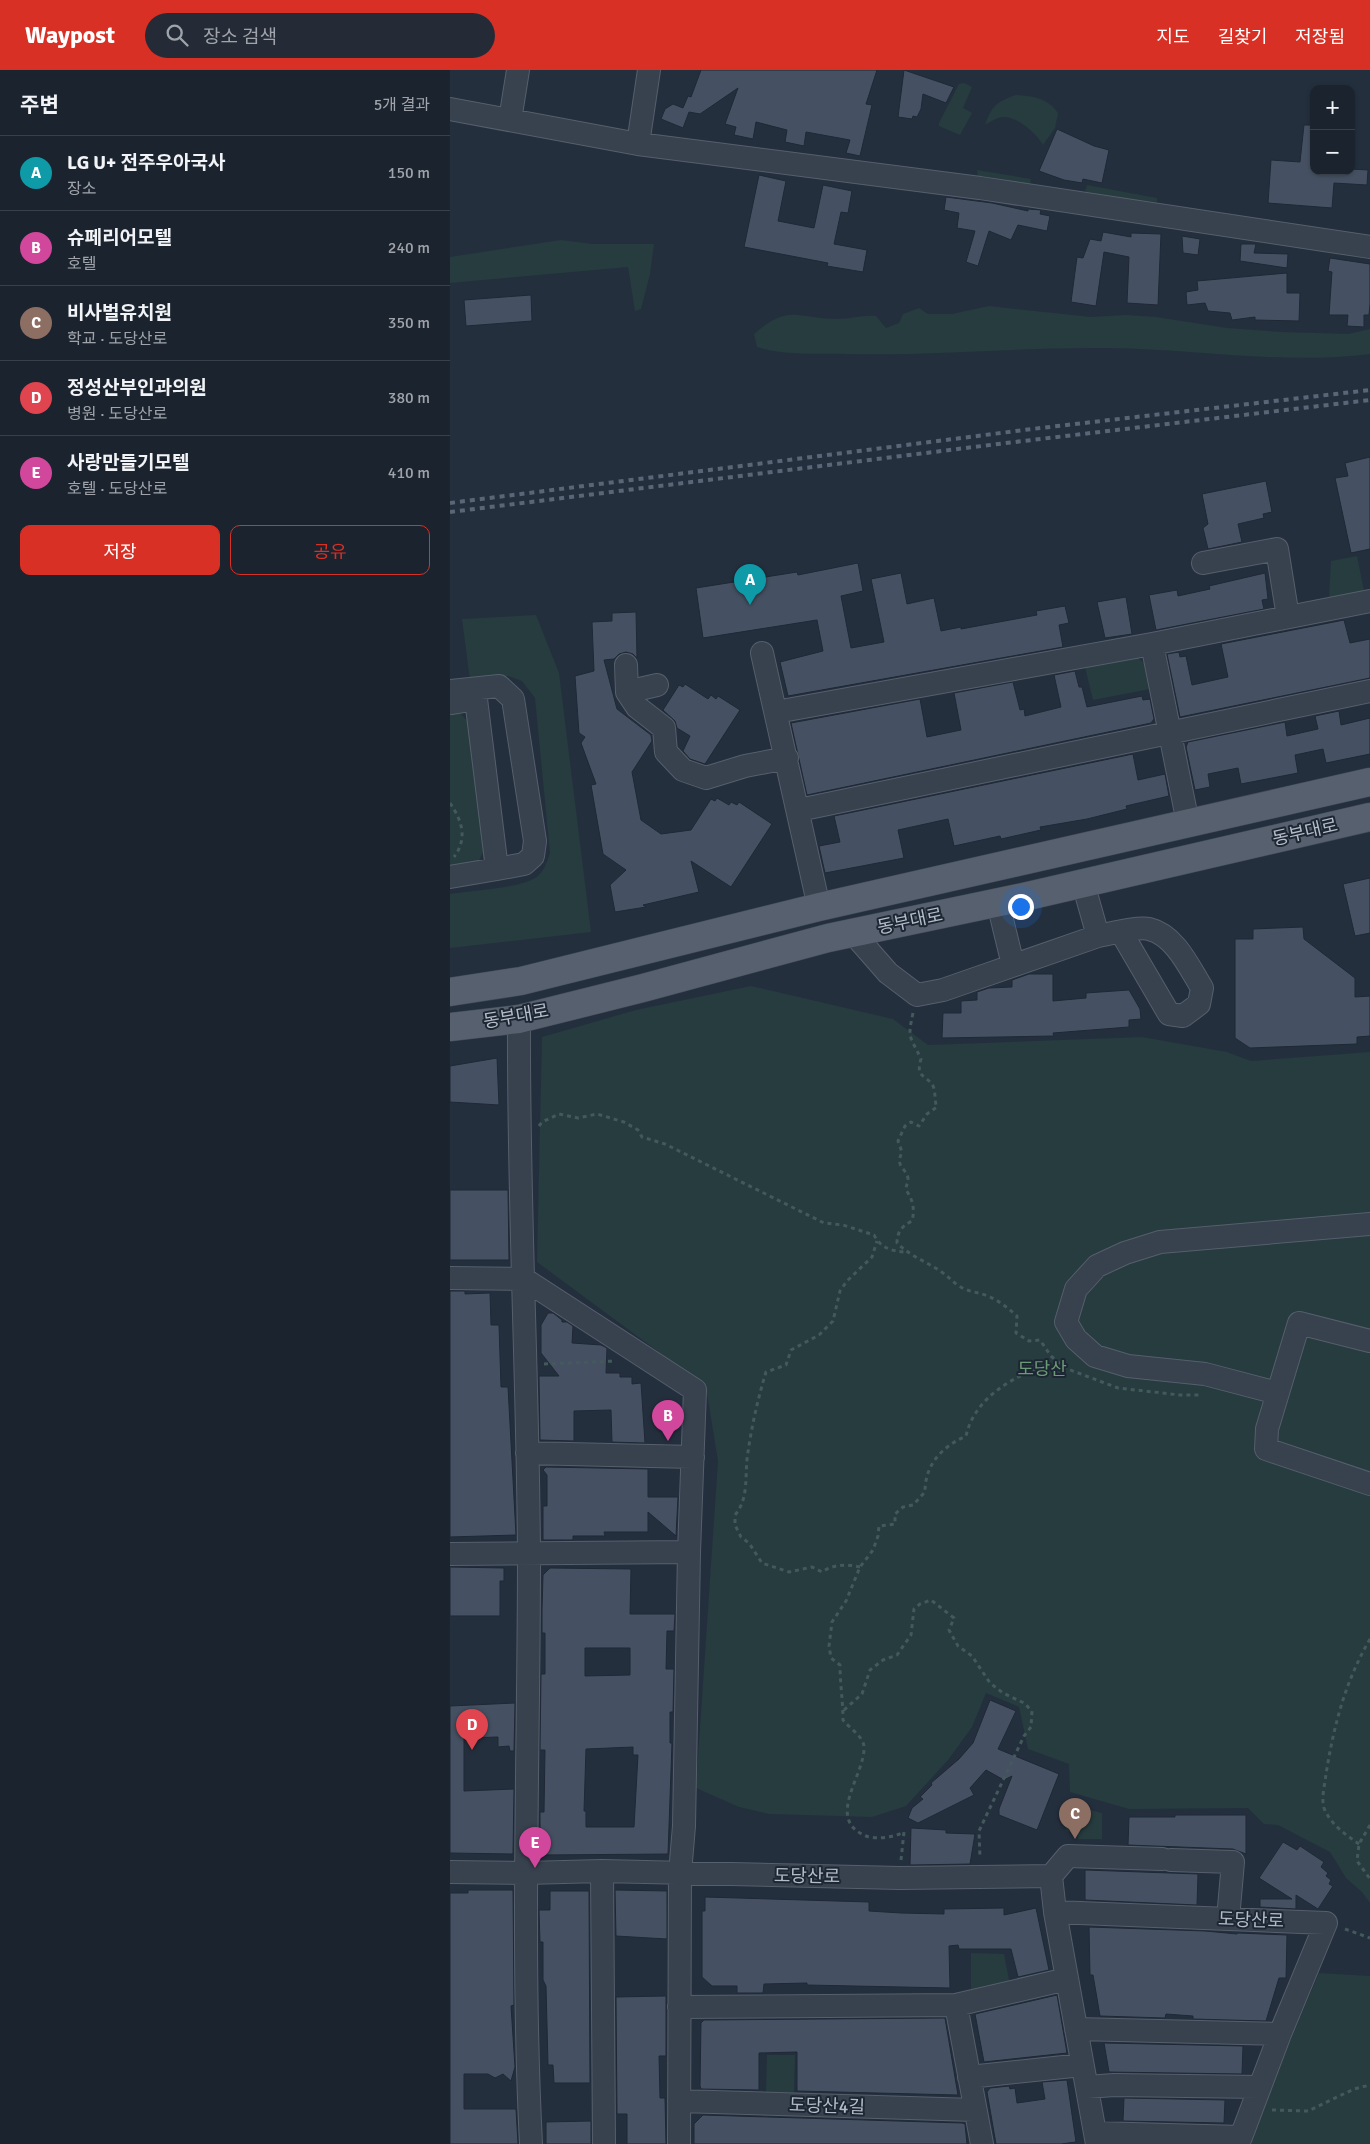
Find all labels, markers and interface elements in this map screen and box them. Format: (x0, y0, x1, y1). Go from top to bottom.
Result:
search box (145, 13, 495, 58)
text: Waypost (25, 20, 115, 50)
icon: search (163, 21, 191, 49)
text: 장소 검색 (203, 25, 277, 49)
text: 지도 (1157, 26, 1190, 48)
text: 길찾기 (1218, 26, 1267, 48)
text: 저장됨 (1295, 26, 1345, 48)
map controls (1310, 85, 1355, 175)
button: + (1310, 85, 1355, 130)
text: 주변 (20, 92, 59, 118)
text: 5개 결과 (374, 95, 430, 115)
button: − (1310, 130, 1355, 175)
text: LG U+ 전주우아국사 (67, 151, 225, 175)
text: A (31, 163, 41, 183)
text: 150 m (388, 163, 430, 183)
text: 장소 (67, 179, 96, 199)
text: 슈페리어모텔 (67, 226, 172, 250)
text: B (31, 238, 41, 258)
text: 240 m (388, 238, 430, 258)
text: 호텔 (67, 254, 96, 274)
text: 비사벌유치원 (67, 301, 172, 325)
text: C (31, 313, 41, 333)
text: 350 m (388, 313, 430, 333)
text: 학교 · 도당산로 (67, 329, 167, 349)
text: 정성산부인과의원 (67, 376, 207, 400)
text: D (31, 388, 41, 408)
text: 380 m (388, 388, 430, 408)
text: 병원 · 도당산로 (67, 404, 167, 424)
text: 사랑만들기모텔 (67, 451, 189, 475)
text: E (31, 463, 41, 483)
text: 410 m (388, 463, 430, 483)
text: 호텔 · 도당산로 (67, 479, 167, 499)
button: 저장 (20, 525, 220, 575)
button: 공유 (230, 525, 430, 575)
pin: A (734, 564, 766, 605)
street label: 동부대로 (1270, 814, 1340, 850)
your location (1008, 894, 1034, 920)
street label: 동부대로 (875, 903, 945, 939)
street label: 동부대로 (481, 999, 551, 1033)
park label: 도당산 (1017, 1358, 1067, 1380)
pin: B (652, 1400, 684, 1441)
pin: D (456, 1709, 488, 1750)
pin: C (1059, 1798, 1091, 1839)
pin: E (519, 1827, 551, 1868)
street label: 도당산로 (774, 1864, 840, 1888)
street label: 도당산로 (1218, 1908, 1284, 1932)
street label: 도당산4길 (789, 2094, 865, 2118)

